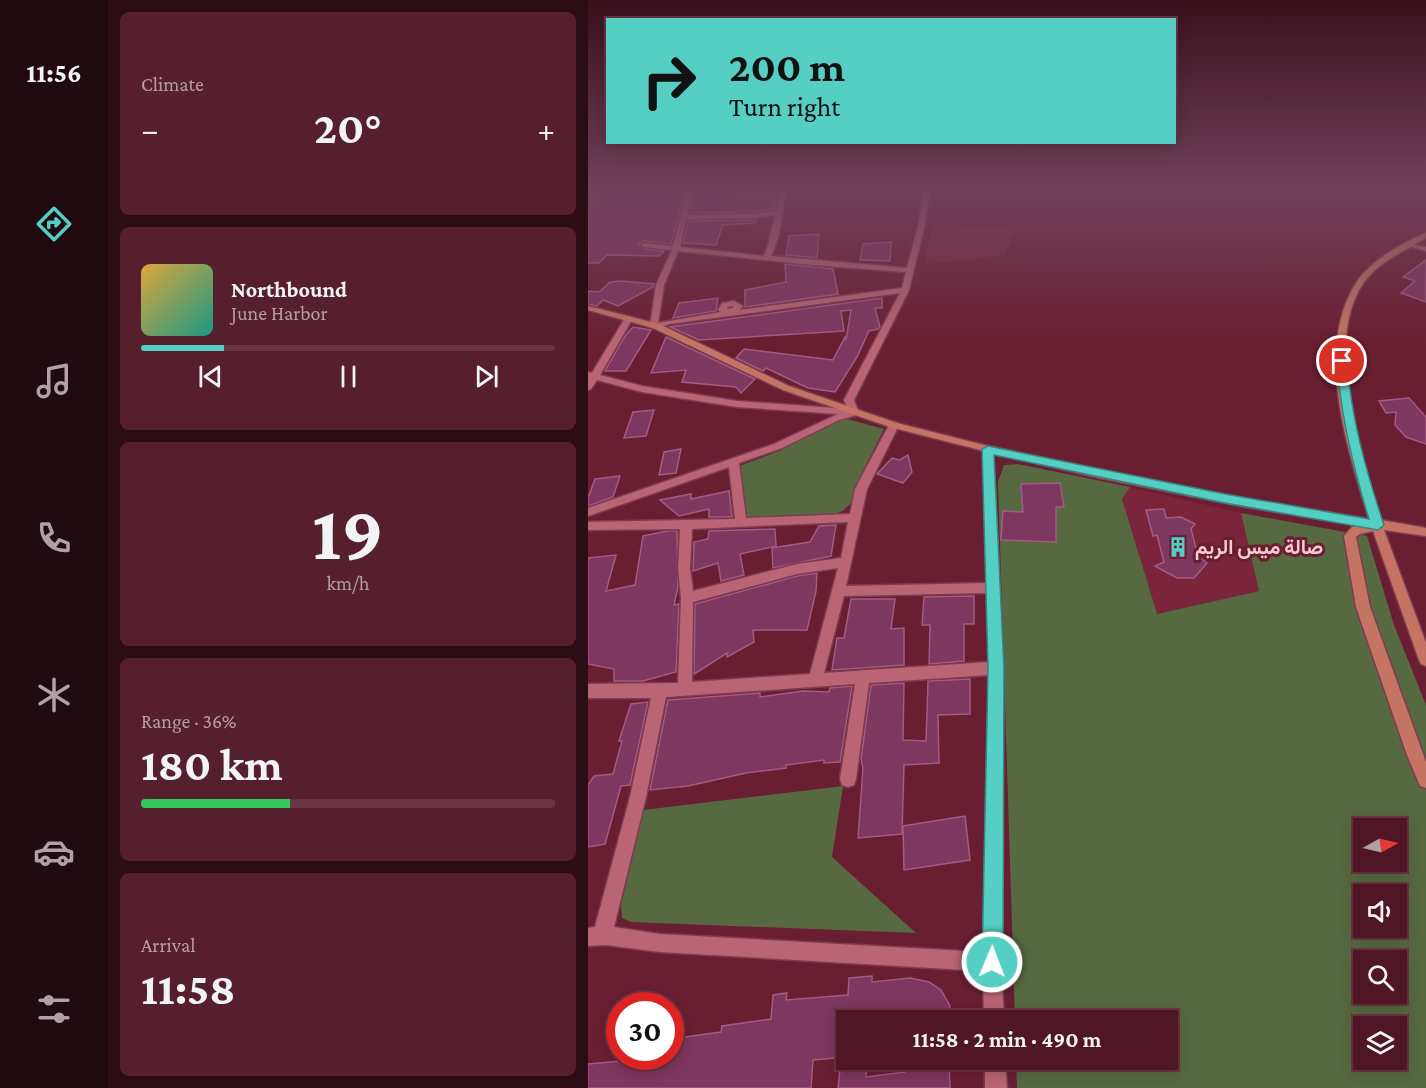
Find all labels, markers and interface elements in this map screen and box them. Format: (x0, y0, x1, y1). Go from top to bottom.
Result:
icon: right (630, 42, 708, 120)
text: 200 m (729, 43, 845, 90)
text: 11:56 (26, 58, 82, 88)
text: Climate (141, 73, 204, 95)
text: Turn right (729, 92, 840, 122)
text: 20° (314, 103, 382, 153)
text: − (141, 111, 158, 148)
text: + (538, 111, 555, 148)
icon: directions (33, 203, 75, 245)
text: Northbound (231, 277, 347, 302)
text: June Harbor (231, 302, 328, 324)
pin (1316, 335, 1367, 386)
icon: arrive (1325, 344, 1358, 377)
icon: music (33, 360, 75, 402)
icon: previous (194, 360, 227, 393)
icon: pause (332, 360, 365, 393)
icon: next (470, 360, 503, 393)
text: 19 (312, 489, 384, 576)
icon: phone (33, 517, 75, 559)
building icon: صالة ميس الريم (1166, 535, 1190, 559)
place label: صالة ميس الريم (1195, 536, 1323, 560)
text: km/h (326, 572, 370, 594)
icon: climate (33, 674, 75, 716)
text: Range · 36% (141, 710, 237, 732)
text: 180 km (141, 740, 283, 790)
north arrow (1353, 818, 1407, 872)
map controls (1353, 818, 1407, 1070)
icon: car (33, 831, 75, 873)
button: sound (1353, 884, 1407, 938)
position arrow (960, 930, 1024, 994)
text: Arrival (141, 934, 195, 956)
button: search (1353, 950, 1407, 1004)
text: 11:58 (141, 964, 235, 1014)
icon: filters (33, 988, 75, 1030)
speed limit sign: 30 (606, 992, 684, 1070)
button: layers (1353, 1016, 1407, 1070)
text: 11:58 · 2 min · 490 m (913, 1027, 1101, 1052)

